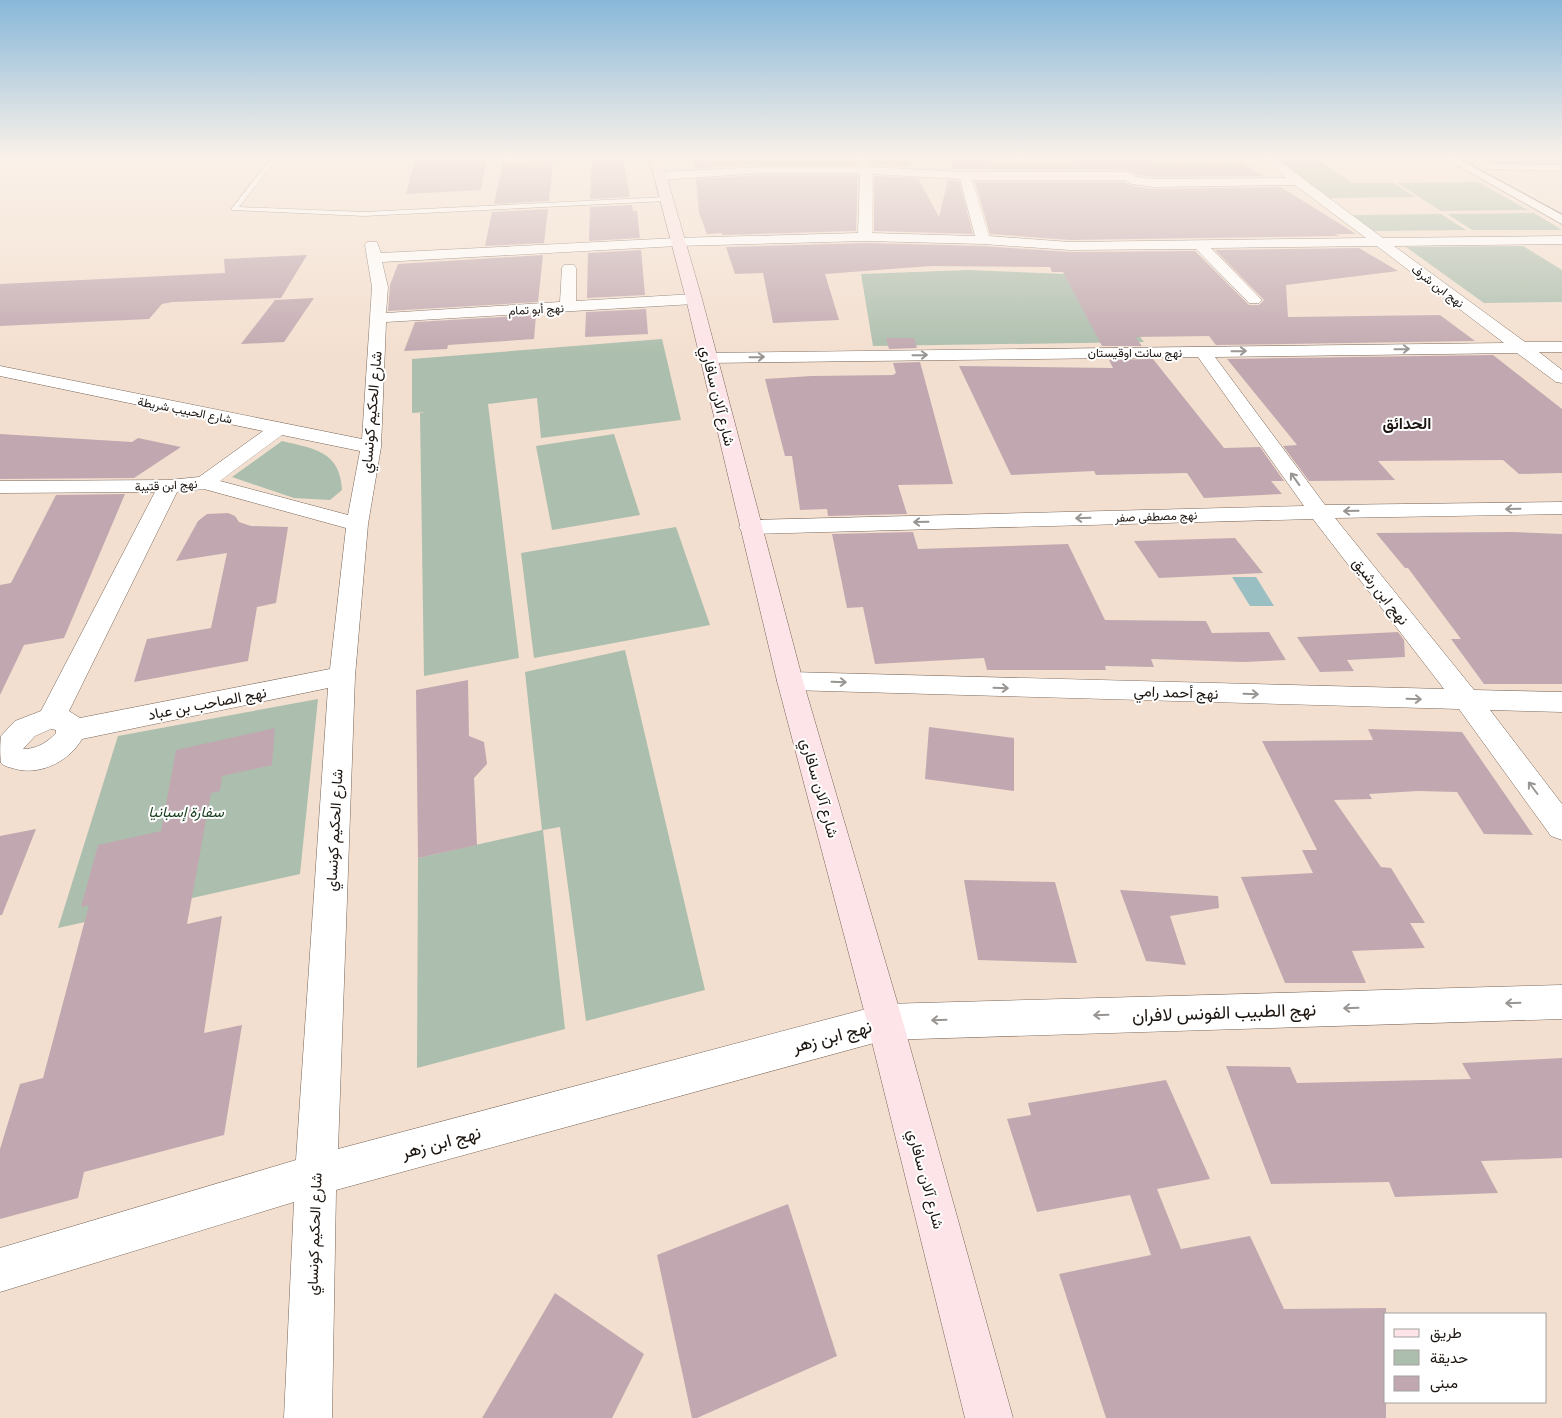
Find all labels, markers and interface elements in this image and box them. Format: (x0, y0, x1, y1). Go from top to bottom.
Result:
street label: نهج ابن شرف (1408, 261, 1467, 312)
street label: نهج أبو تمام (508, 300, 564, 320)
street label: شارع آلان سافاري (692, 344, 740, 449)
one-way arrow (1394, 344, 1410, 354)
street label: نهج سانت اوقيستان (1088, 345, 1182, 362)
one-way arrow (1231, 347, 1247, 356)
street label: شارع الحكيم كونساي (356, 350, 390, 474)
one-way arrow (911, 350, 927, 360)
one-way arrow (749, 353, 765, 362)
street label: شارع الحبيب شريطة (136, 393, 234, 428)
district label: الحدائق (1383, 413, 1431, 433)
one-way arrow (1290, 472, 1300, 486)
street label: نهج ابن قتيبة (134, 476, 198, 496)
one-way arrow (1506, 504, 1522, 514)
street label: نهج مصطفى صفر (1114, 507, 1198, 527)
one-way arrow (1343, 507, 1359, 516)
one-way arrow (1076, 513, 1092, 523)
one-way arrow (913, 518, 929, 527)
street label: نهج ابن رشيق (1347, 553, 1413, 630)
one-way arrow (831, 678, 847, 687)
street label: نهج أحمد رامي (1133, 681, 1219, 707)
street label: نهج الصاحب بن عباد (146, 682, 268, 726)
one-way arrow (993, 683, 1009, 692)
one-way arrow (1242, 689, 1259, 699)
one-way arrow (1405, 694, 1421, 703)
street label: شارع آلان سافاري (793, 736, 843, 841)
street label: شارع الحكيم كونساي (321, 768, 351, 892)
one-way arrow (1527, 782, 1538, 795)
park label: سفارة إسبانيا (148, 802, 225, 822)
street label: نهج الطبيب الفونس لافران (1132, 997, 1317, 1028)
one-way arrow (1506, 998, 1522, 1008)
one-way arrow (1343, 1003, 1360, 1013)
one-way arrow (1093, 1011, 1109, 1020)
street label: نهج ابن زهر (789, 1014, 875, 1059)
one-way arrow (931, 1015, 947, 1025)
street label: نهج ابن زهر (398, 1120, 484, 1165)
street label: شارع آلان سافاري (900, 1127, 948, 1232)
street label: شارع الحكيم كونساي (302, 1172, 330, 1296)
legend (1384, 1313, 1547, 1403)
text: طريق (1430, 1323, 1462, 1343)
text: حديقة (1430, 1348, 1468, 1367)
text: مبنى (1430, 1373, 1458, 1393)

